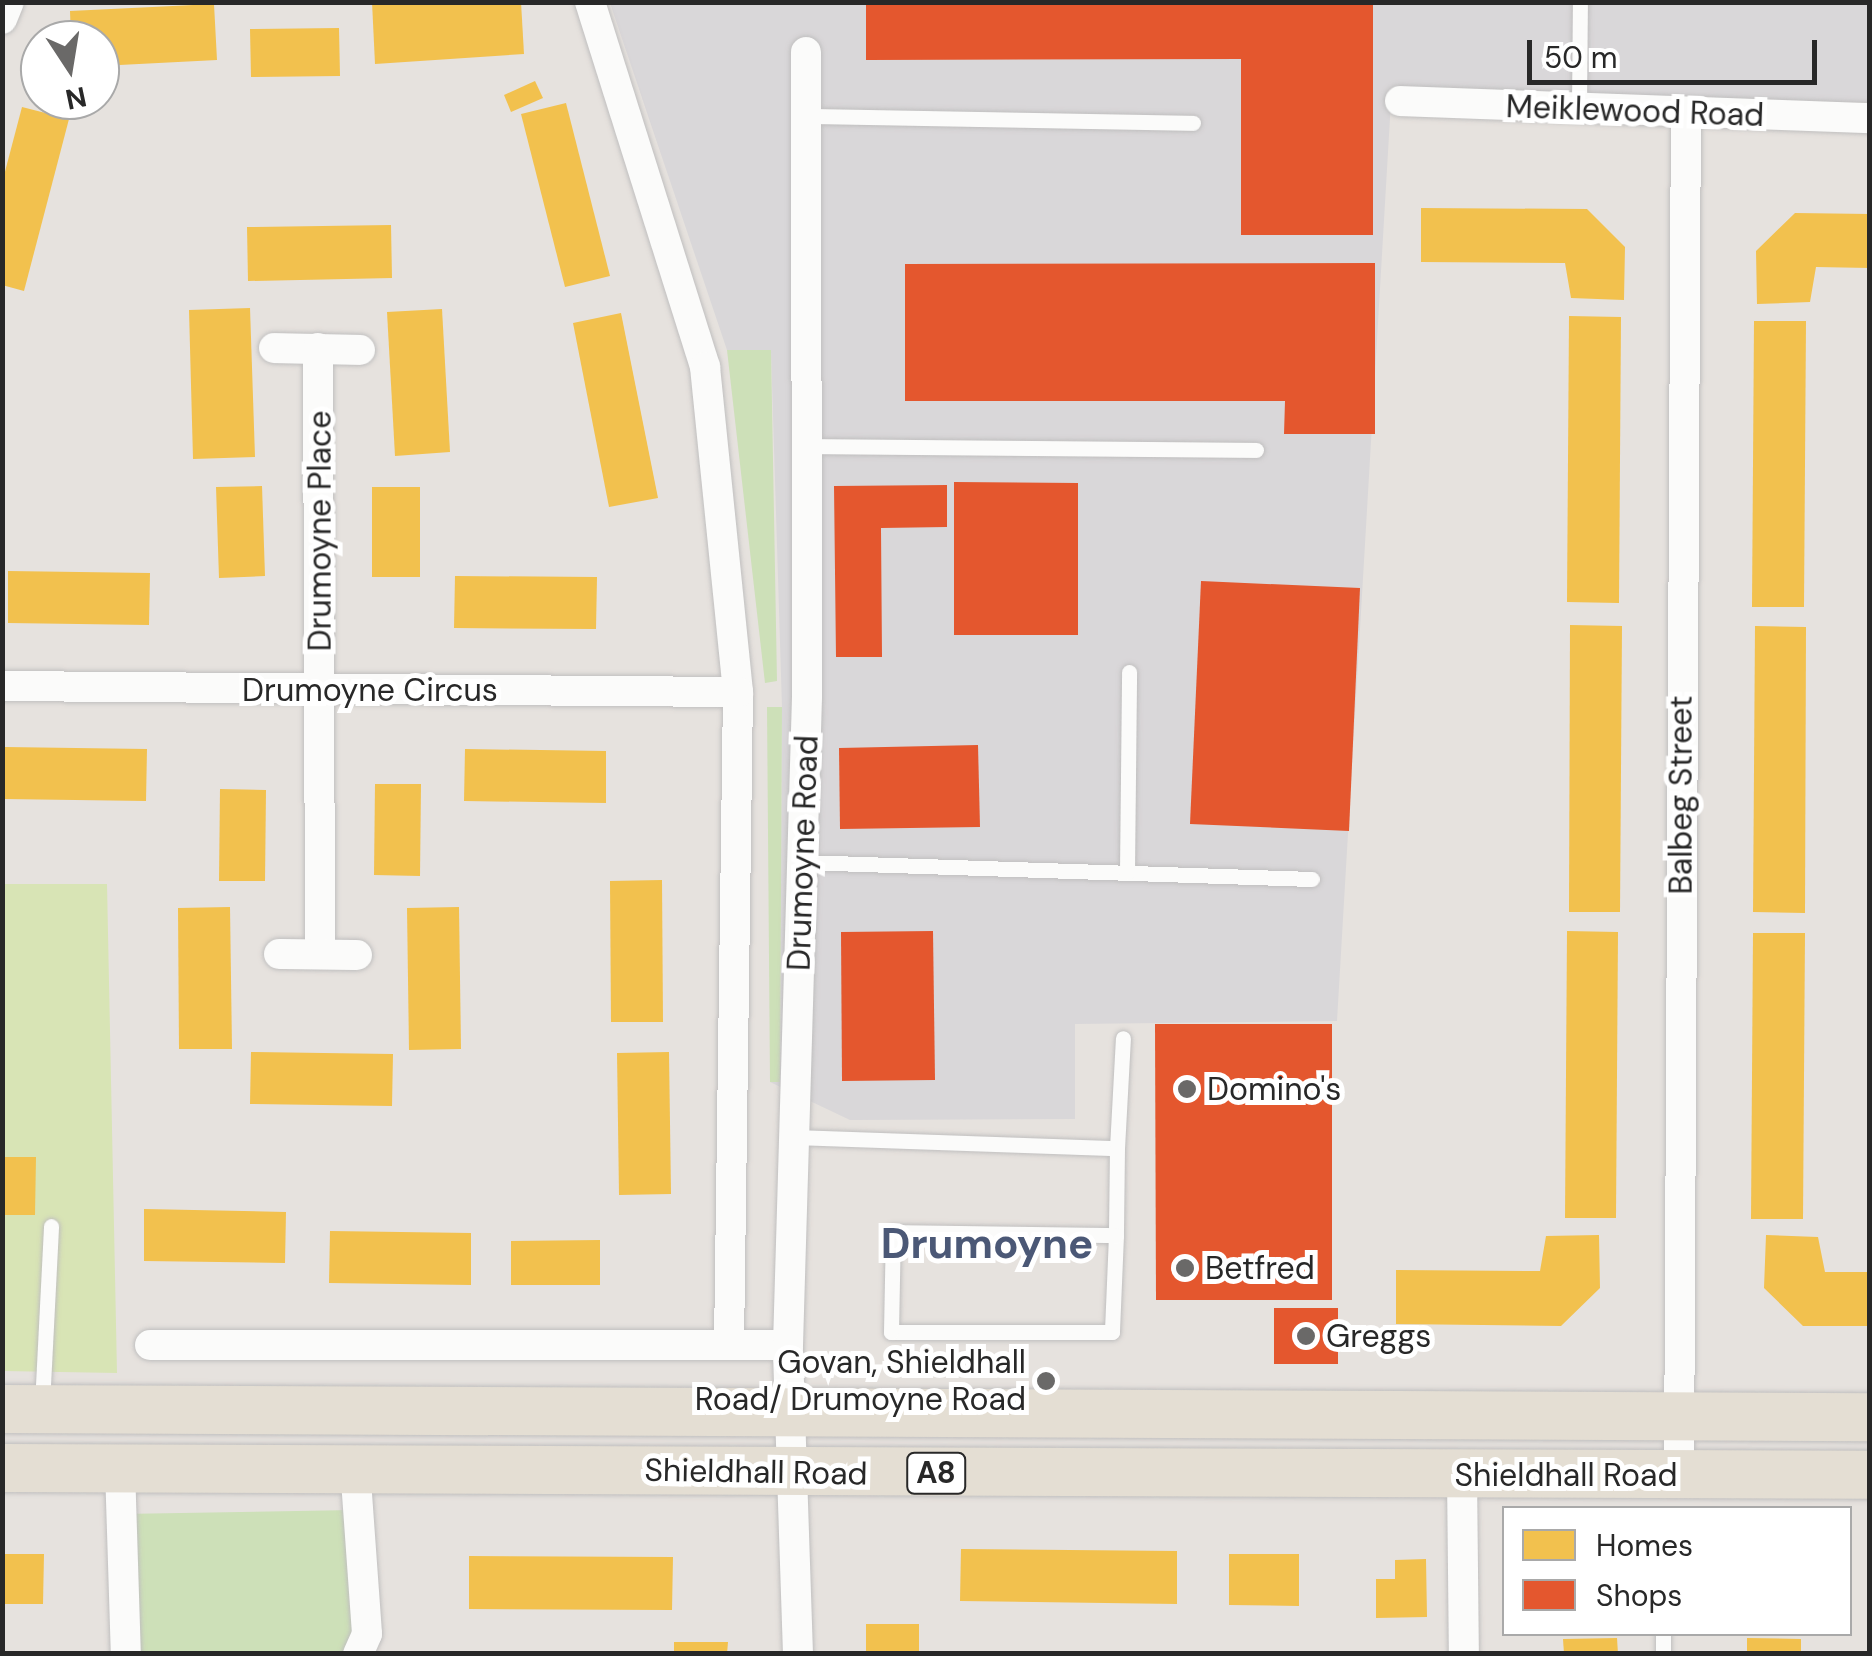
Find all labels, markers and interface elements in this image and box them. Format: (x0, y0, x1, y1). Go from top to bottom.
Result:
north arrow (20, 20, 120, 120)
scale bar (1532, 20, 1822, 82)
text: 50 m (1544, 38, 1618, 77)
text: N (62, 78, 90, 118)
street label: Meiklewood Road (1505, 87, 1765, 135)
street label: Drumoyne Place (301, 411, 339, 651)
street label: Drumoyne Circus (242, 671, 498, 709)
street label: Balbeg Street (1662, 695, 1700, 895)
street label: Drumoyne Road (780, 735, 826, 971)
place label: Domino's (1207, 1070, 1341, 1108)
marker: Domino's (1176, 1078, 1198, 1100)
district label: Drumoyne (881, 1219, 1093, 1269)
place label: Betfred (1205, 1249, 1315, 1287)
marker: Betfred (1174, 1257, 1196, 1279)
place label: Greggs (1326, 1317, 1431, 1355)
marker: Greggs (1295, 1325, 1317, 1347)
place label: Govan, Shieldhall Road/ Drumoyne Road (695, 1344, 1026, 1419)
marker: Govan, Shieldhall Road/ Drumoyne Road (1035, 1370, 1057, 1392)
road number: A8 (906, 1448, 966, 1498)
street label: Shieldhall Road (644, 1451, 868, 1493)
street label: Shieldhall Road (1454, 1456, 1678, 1494)
legend (1502, 1506, 1852, 1636)
text: Homes (1596, 1526, 1693, 1565)
text: Shops (1596, 1576, 1682, 1615)

